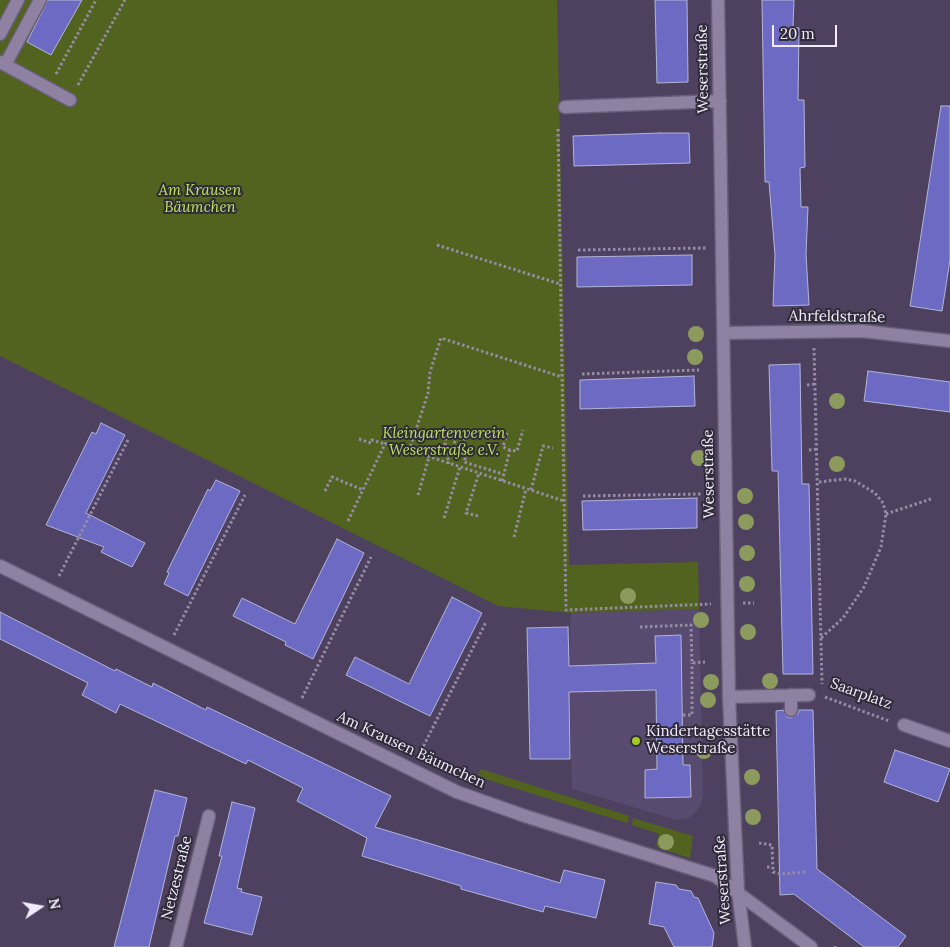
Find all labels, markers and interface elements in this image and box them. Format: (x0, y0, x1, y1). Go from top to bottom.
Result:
scale bar (775, 15, 840, 47)
street label: Weserstraße (693, 24, 713, 114)
text: 20 m (780, 24, 815, 43)
park label: Am Krausen Bäumchen (159, 182, 241, 217)
street label: Ahrfeldstraße (789, 307, 885, 327)
park label: Kleingartenverein Weserstraße e.V. (382, 425, 506, 460)
street label: Weserstraße (699, 429, 719, 519)
street label: Saarplatz (828, 674, 894, 714)
street label: Am Krausen Bäumchen (334, 708, 488, 792)
place label: Kindertagesstätte Weserstraße (646, 723, 770, 758)
marker: Kindertagesstätte Weserstraße (630, 735, 642, 747)
street label: Netzestraße (158, 834, 196, 922)
street label: Weserstraße (711, 835, 735, 925)
north arrow (15, 882, 65, 932)
text: N (45, 897, 65, 911)

